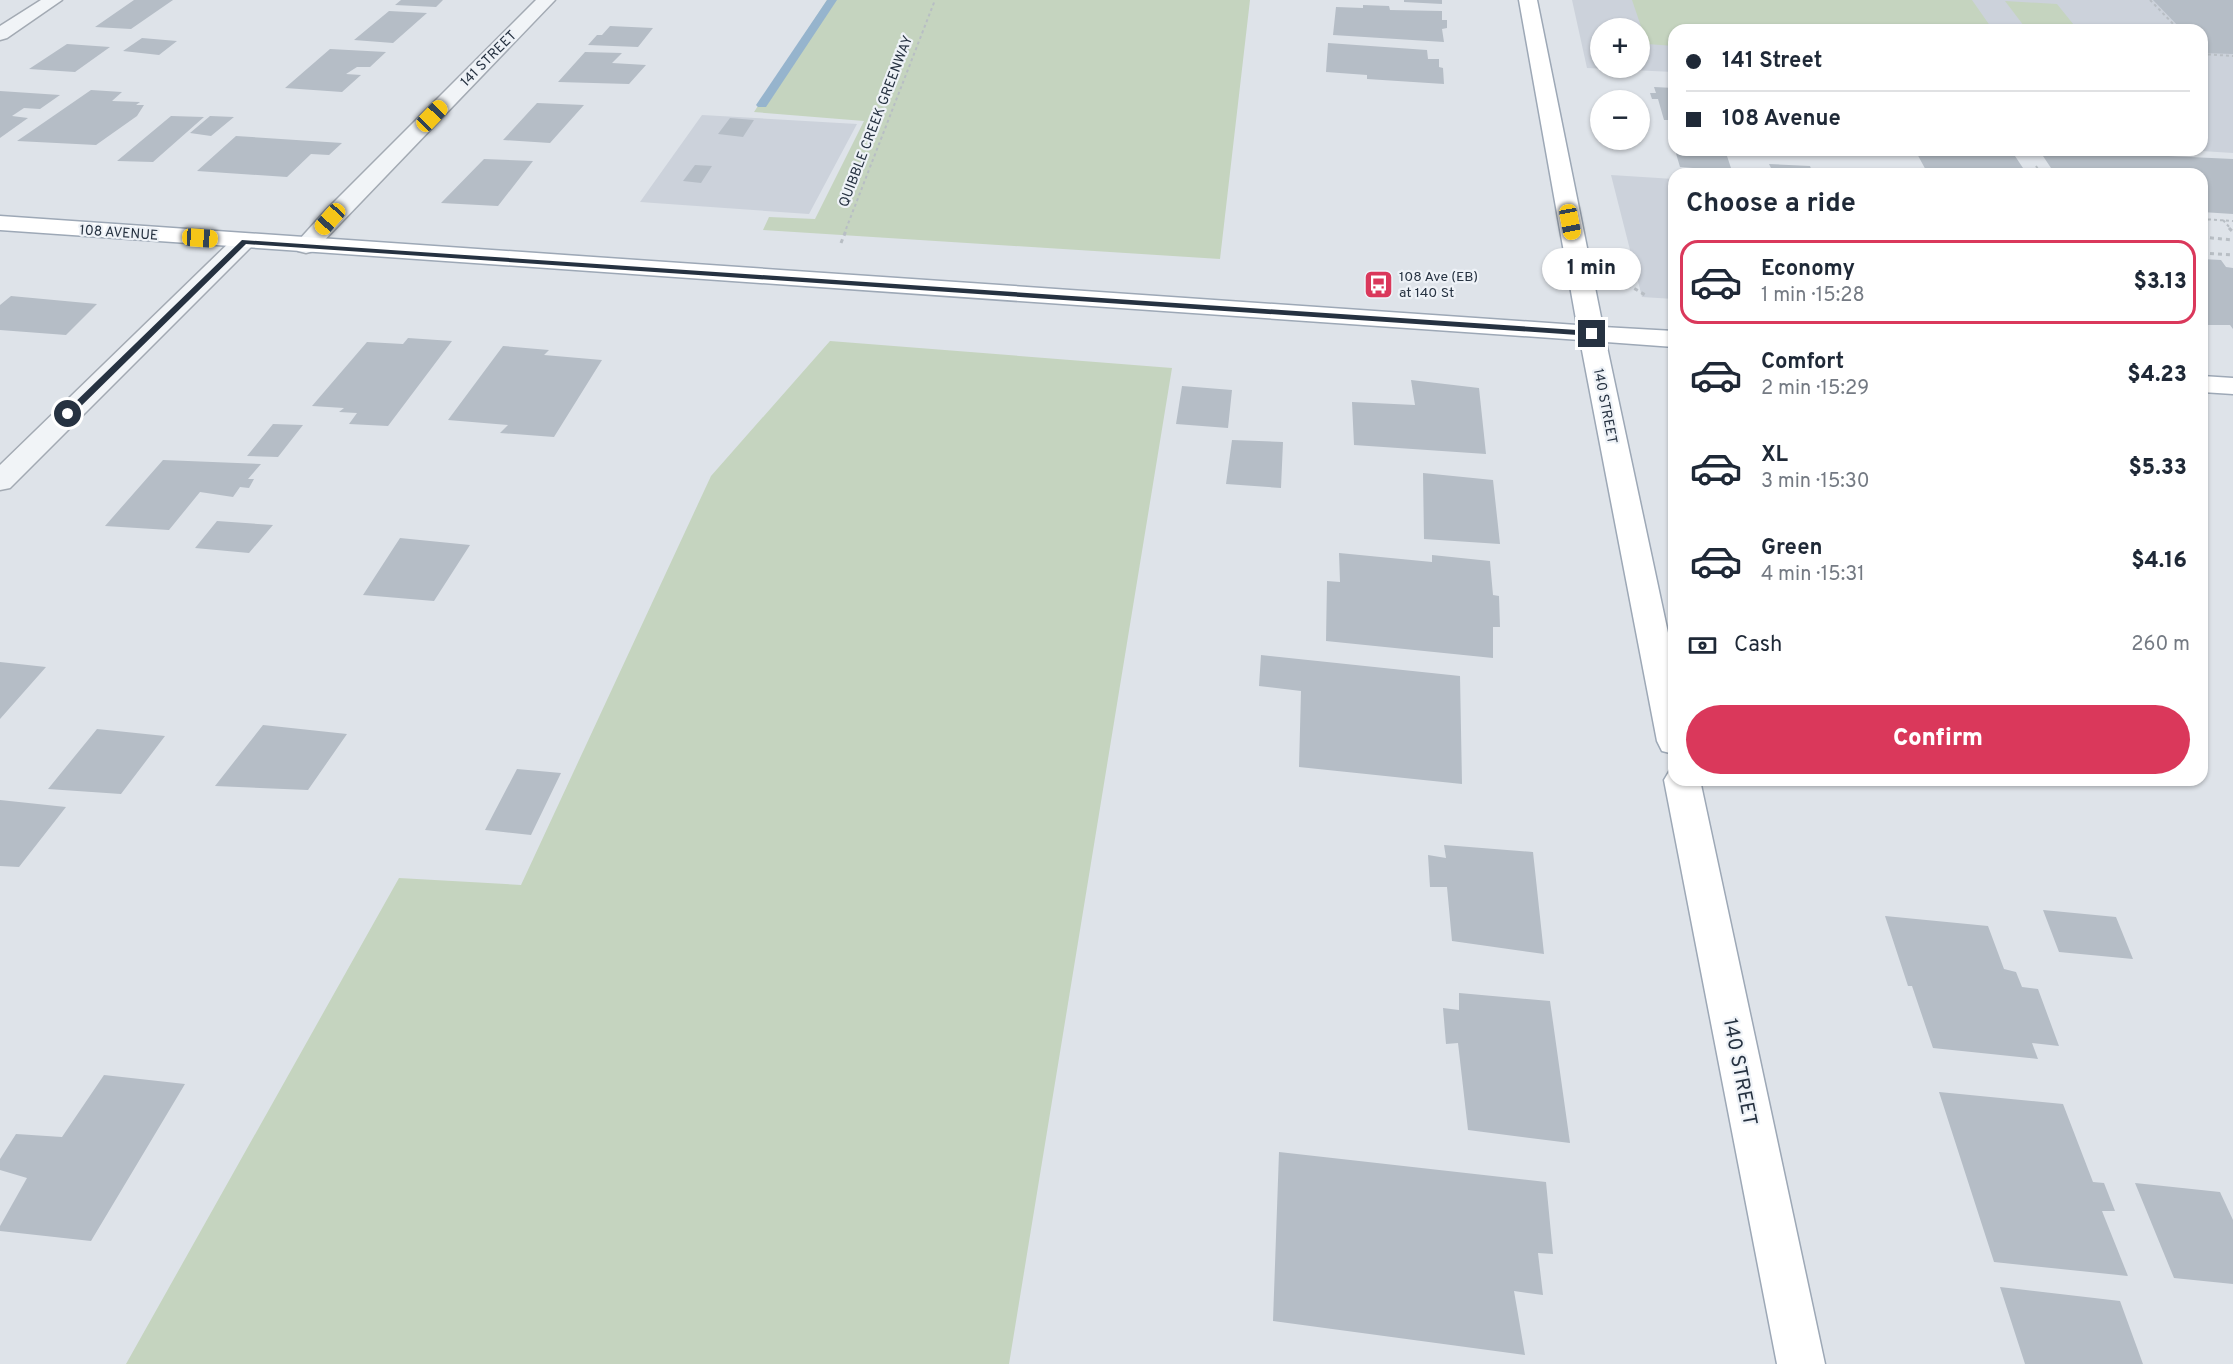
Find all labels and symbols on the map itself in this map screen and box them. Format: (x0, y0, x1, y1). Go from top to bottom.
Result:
street label: 141 STREET (457, 27, 521, 91)
street label: QUIBBLE CREEK GREENWAY (836, 33, 917, 210)
car (413, 97, 451, 135)
car (311, 200, 349, 238)
car (1558, 203, 1582, 241)
street label: 108 AVENUE (79, 222, 159, 245)
car (181, 228, 219, 248)
callout: 1 min (1542, 247, 1642, 289)
bus stop icon: 108 Ave (EB) at 140 St (1362, 268, 1394, 300)
place label: 108 Ave (EB) at 140 St (1399, 269, 1478, 302)
route end (1578, 320, 1605, 347)
street label: 140 STREET (1589, 367, 1620, 445)
route start (54, 400, 81, 427)
street label: 140 STREET (1716, 1016, 1762, 1128)

